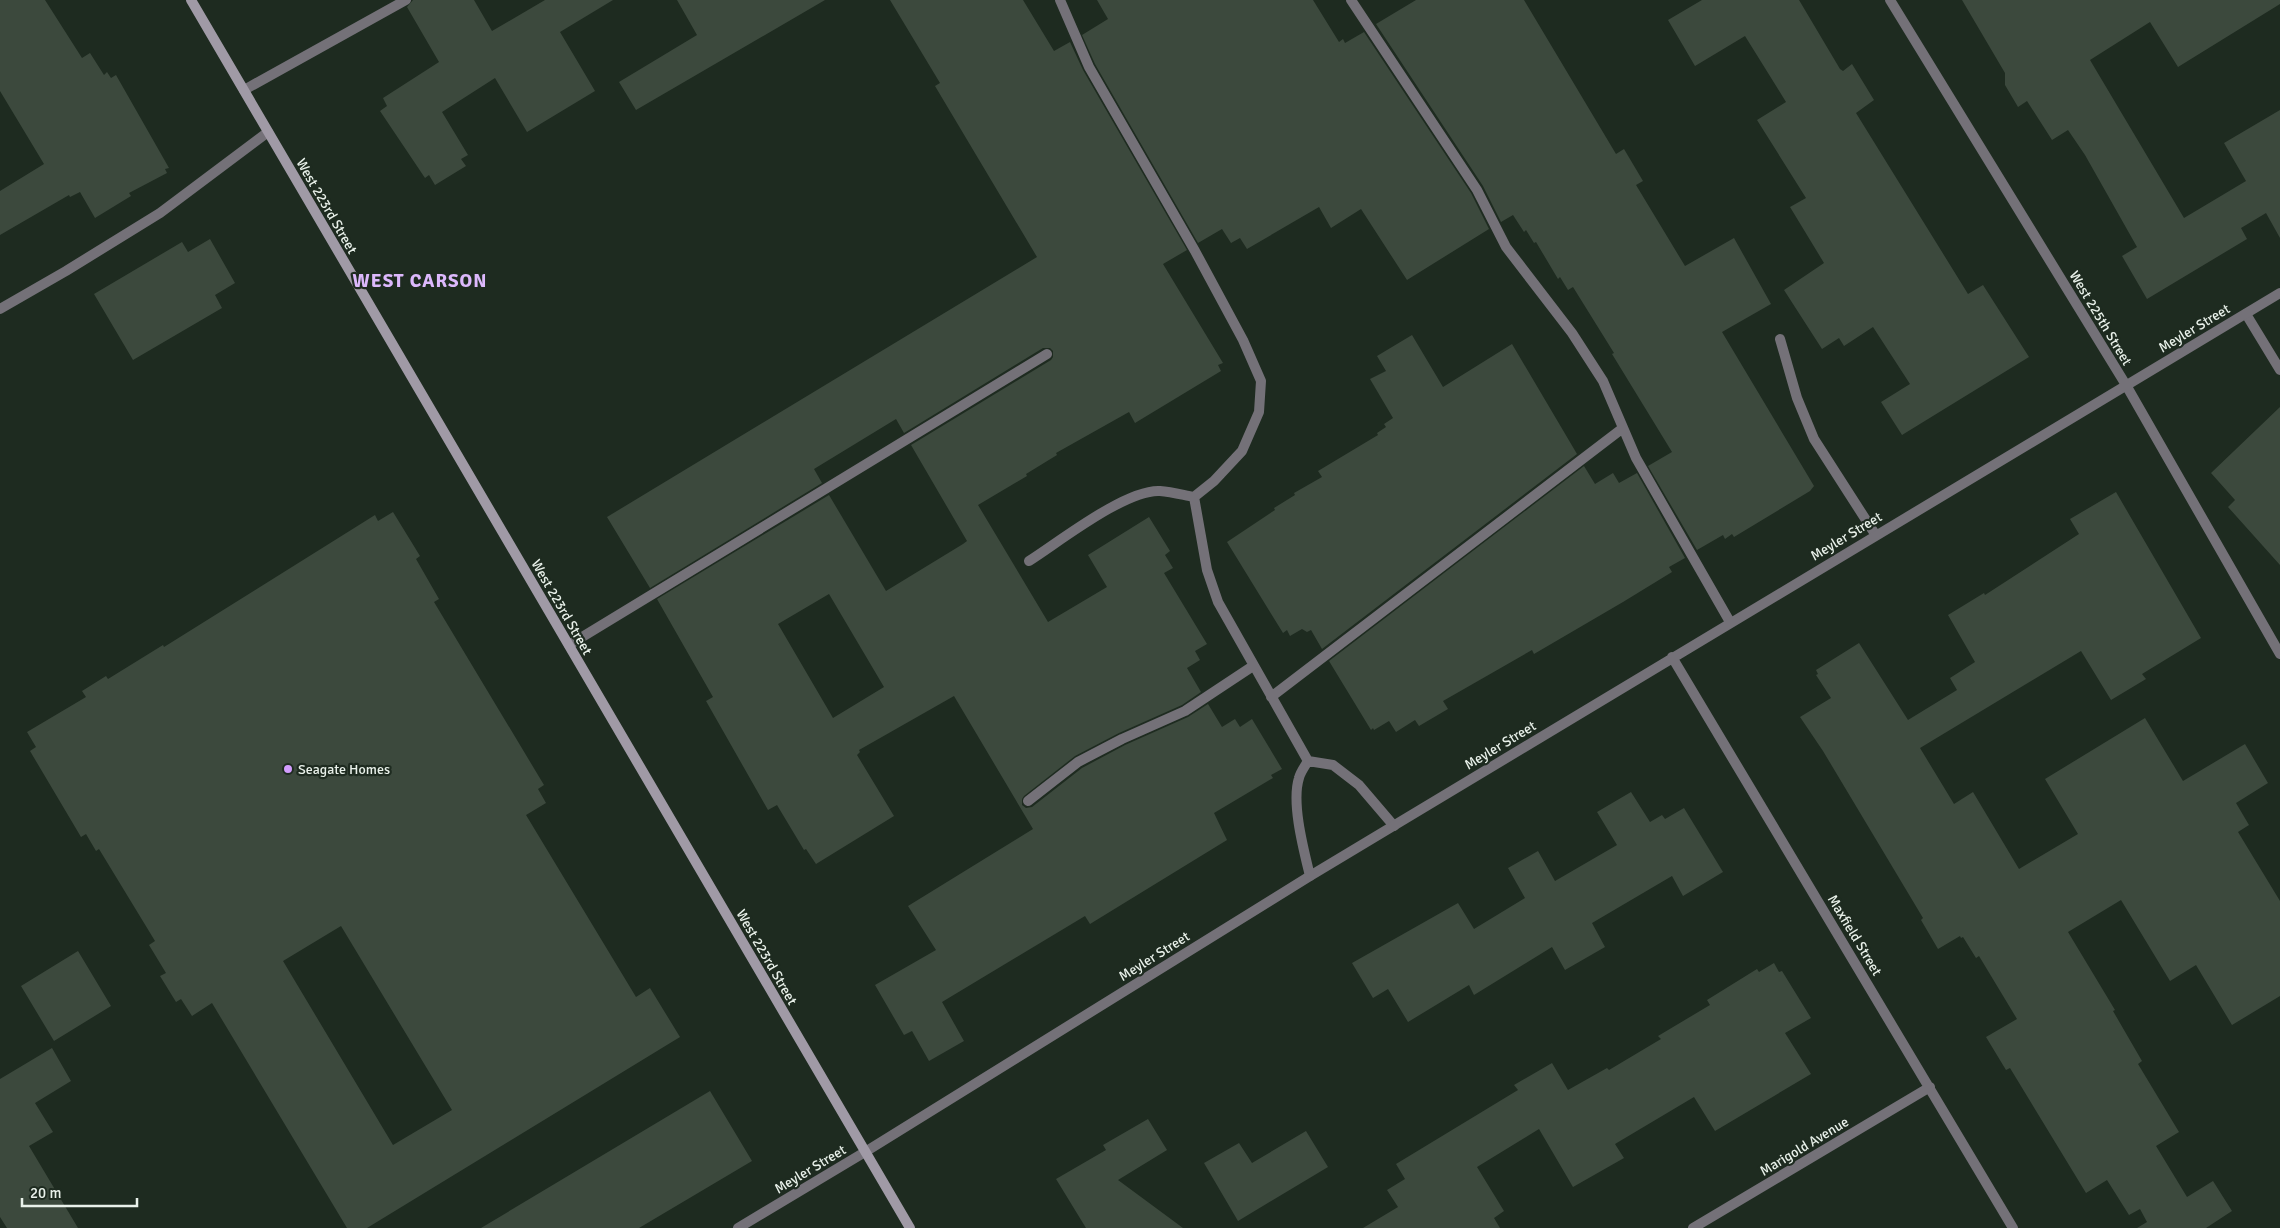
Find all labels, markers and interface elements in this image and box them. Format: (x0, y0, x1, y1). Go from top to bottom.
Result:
street label: West 223rd Street (292, 156, 361, 257)
street label: West 225th Street (2066, 268, 2136, 369)
district label: WEST CARSON (353, 269, 487, 293)
street label: Meyler Street (2155, 300, 2233, 356)
street label: Meyler Street (1807, 508, 1885, 564)
street label: West 223rd Street (527, 557, 596, 658)
street label: Meyler Street (1461, 717, 1539, 773)
place label: Seagate Homes (298, 761, 390, 778)
marker: Seagate Homes (282, 763, 294, 775)
street label: Maxfield Street (1824, 892, 1885, 979)
street label: West 223rd Street (732, 907, 801, 1008)
street label: Meyler Street (1116, 928, 1193, 985)
street label: Marigold Avenue (1757, 1113, 1852, 1180)
street label: Meyler Street (771, 1141, 849, 1197)
scale bar (22, 1176, 138, 1208)
text: 20 m (30, 1184, 61, 1202)

